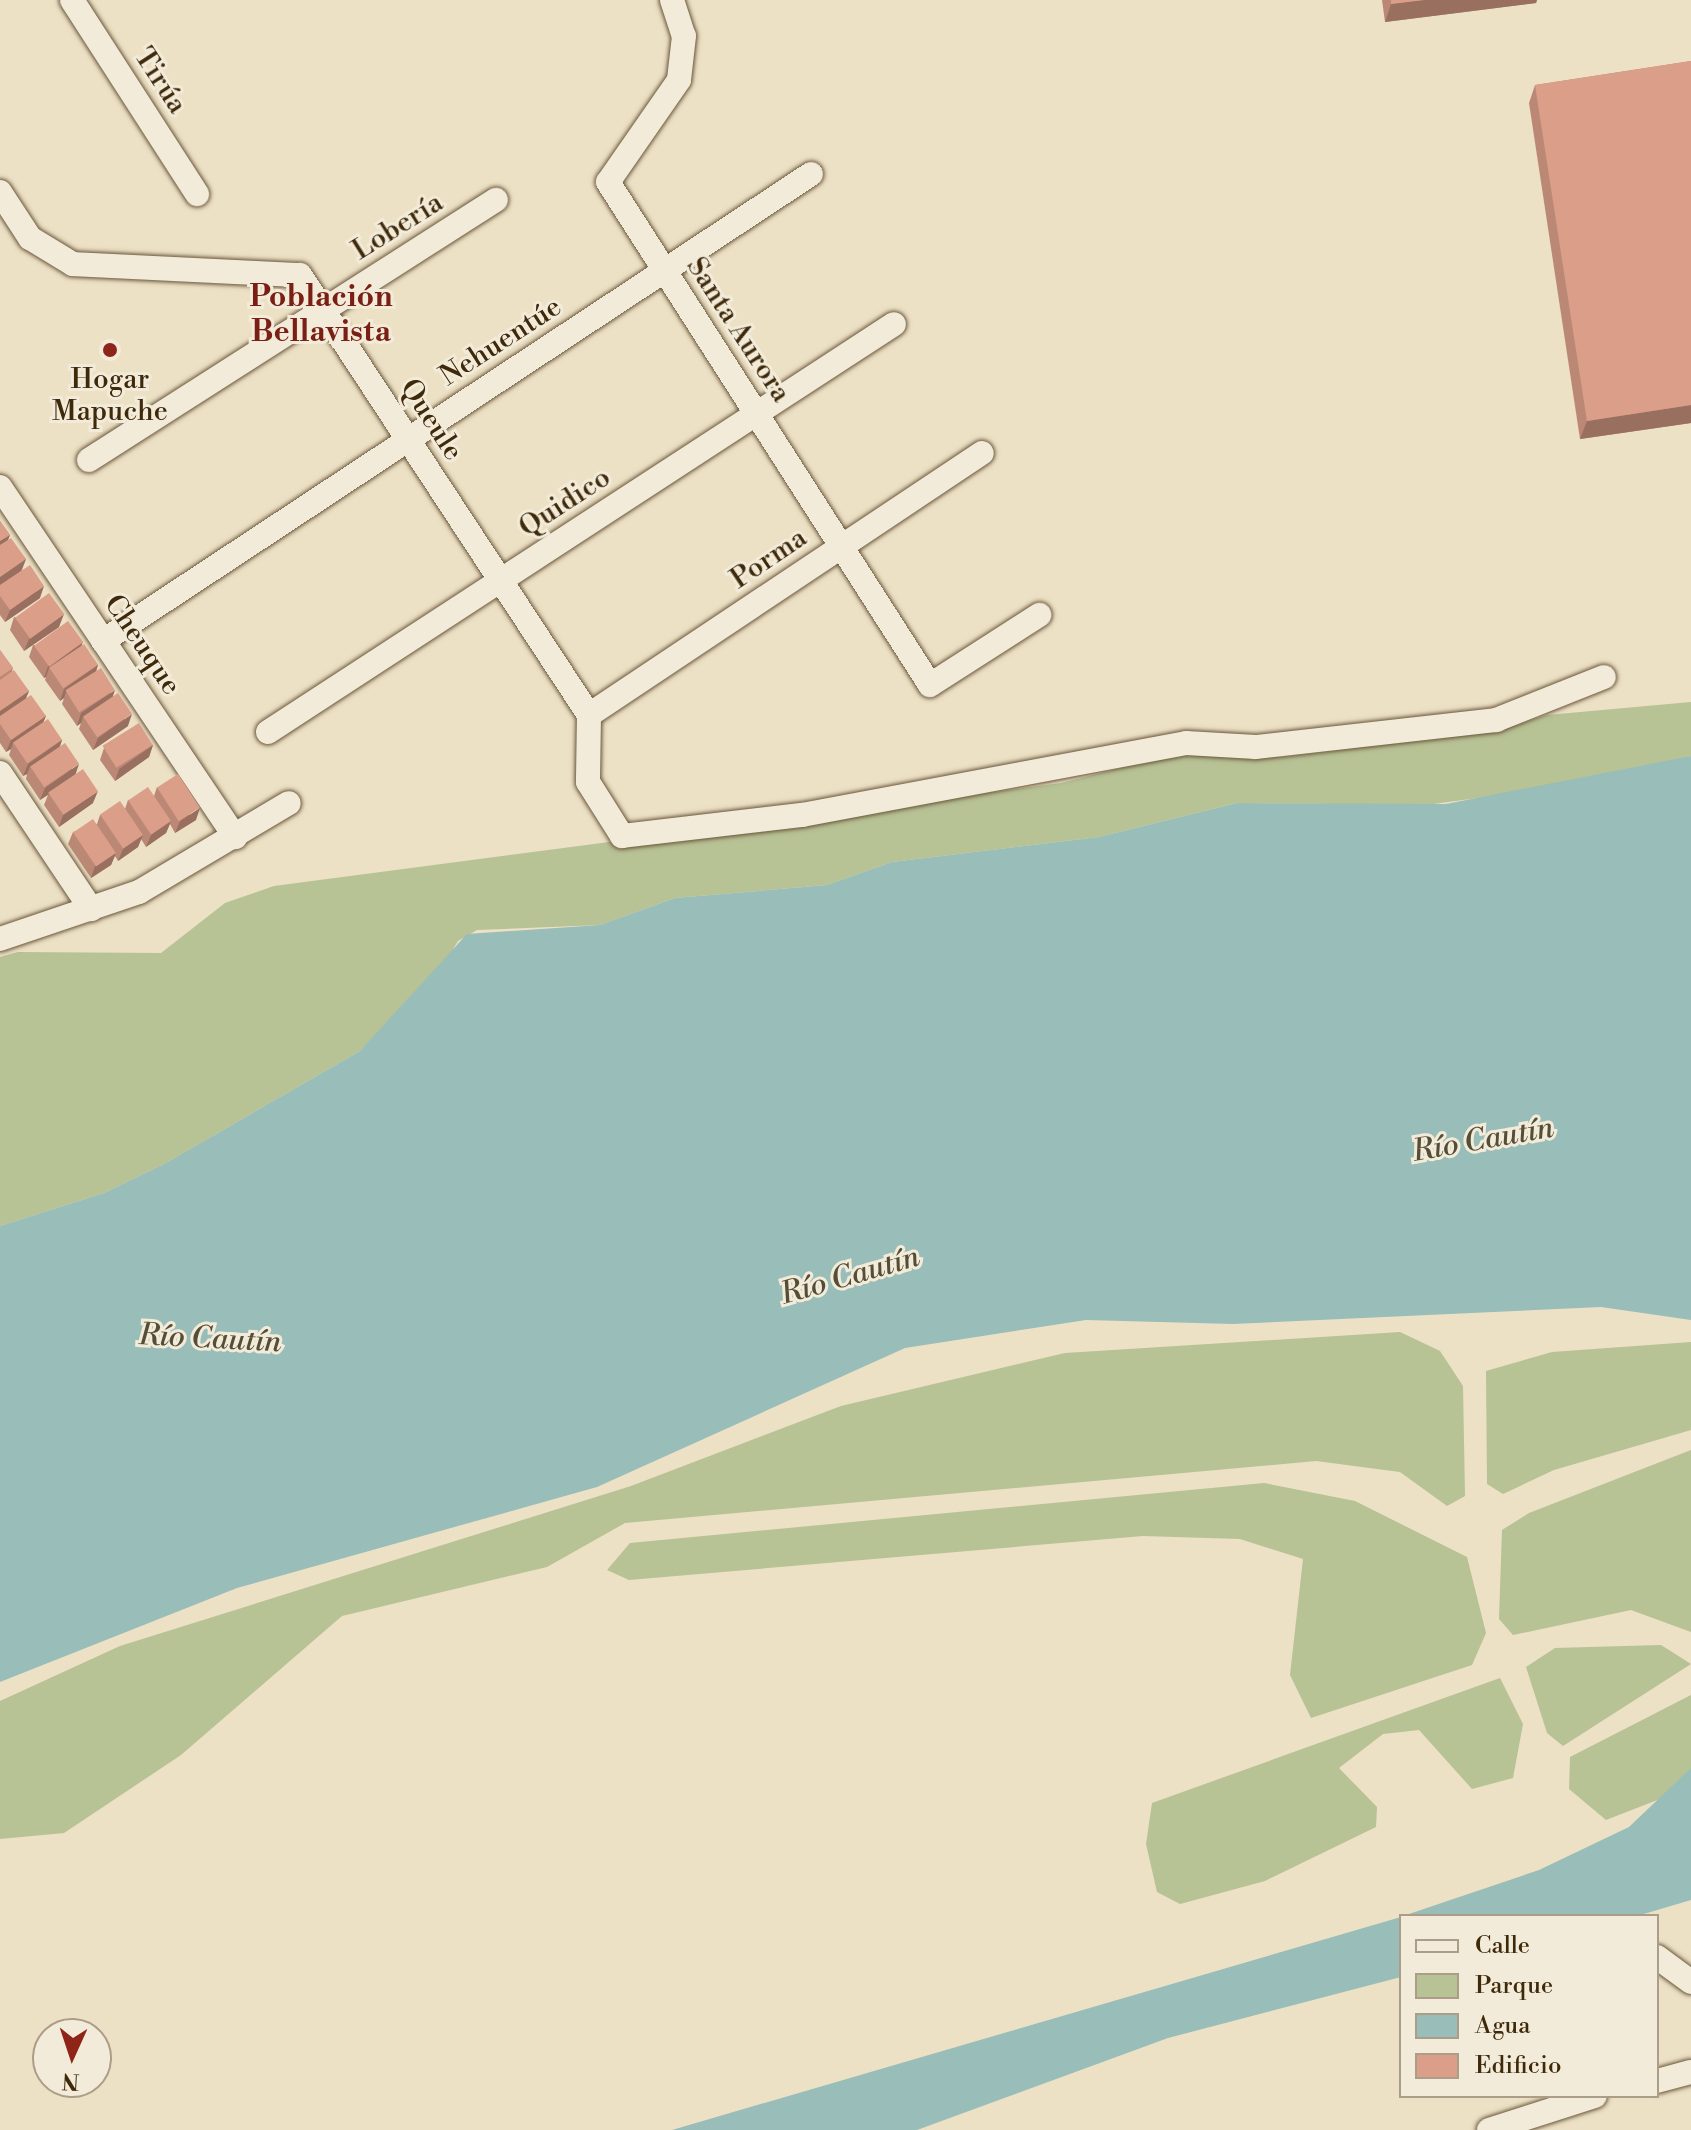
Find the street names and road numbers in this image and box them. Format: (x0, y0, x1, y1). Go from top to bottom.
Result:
street label: Tirúa (126, 42, 194, 120)
street label: Lobería (347, 186, 449, 268)
street label: Santa Aurora (679, 251, 797, 409)
street label: Nehuentúe (434, 290, 568, 394)
street label: Queule (392, 373, 470, 467)
street label: Quidico (513, 461, 617, 545)
street label: Porma (725, 521, 813, 597)
street label: Cheuque (96, 589, 188, 701)

